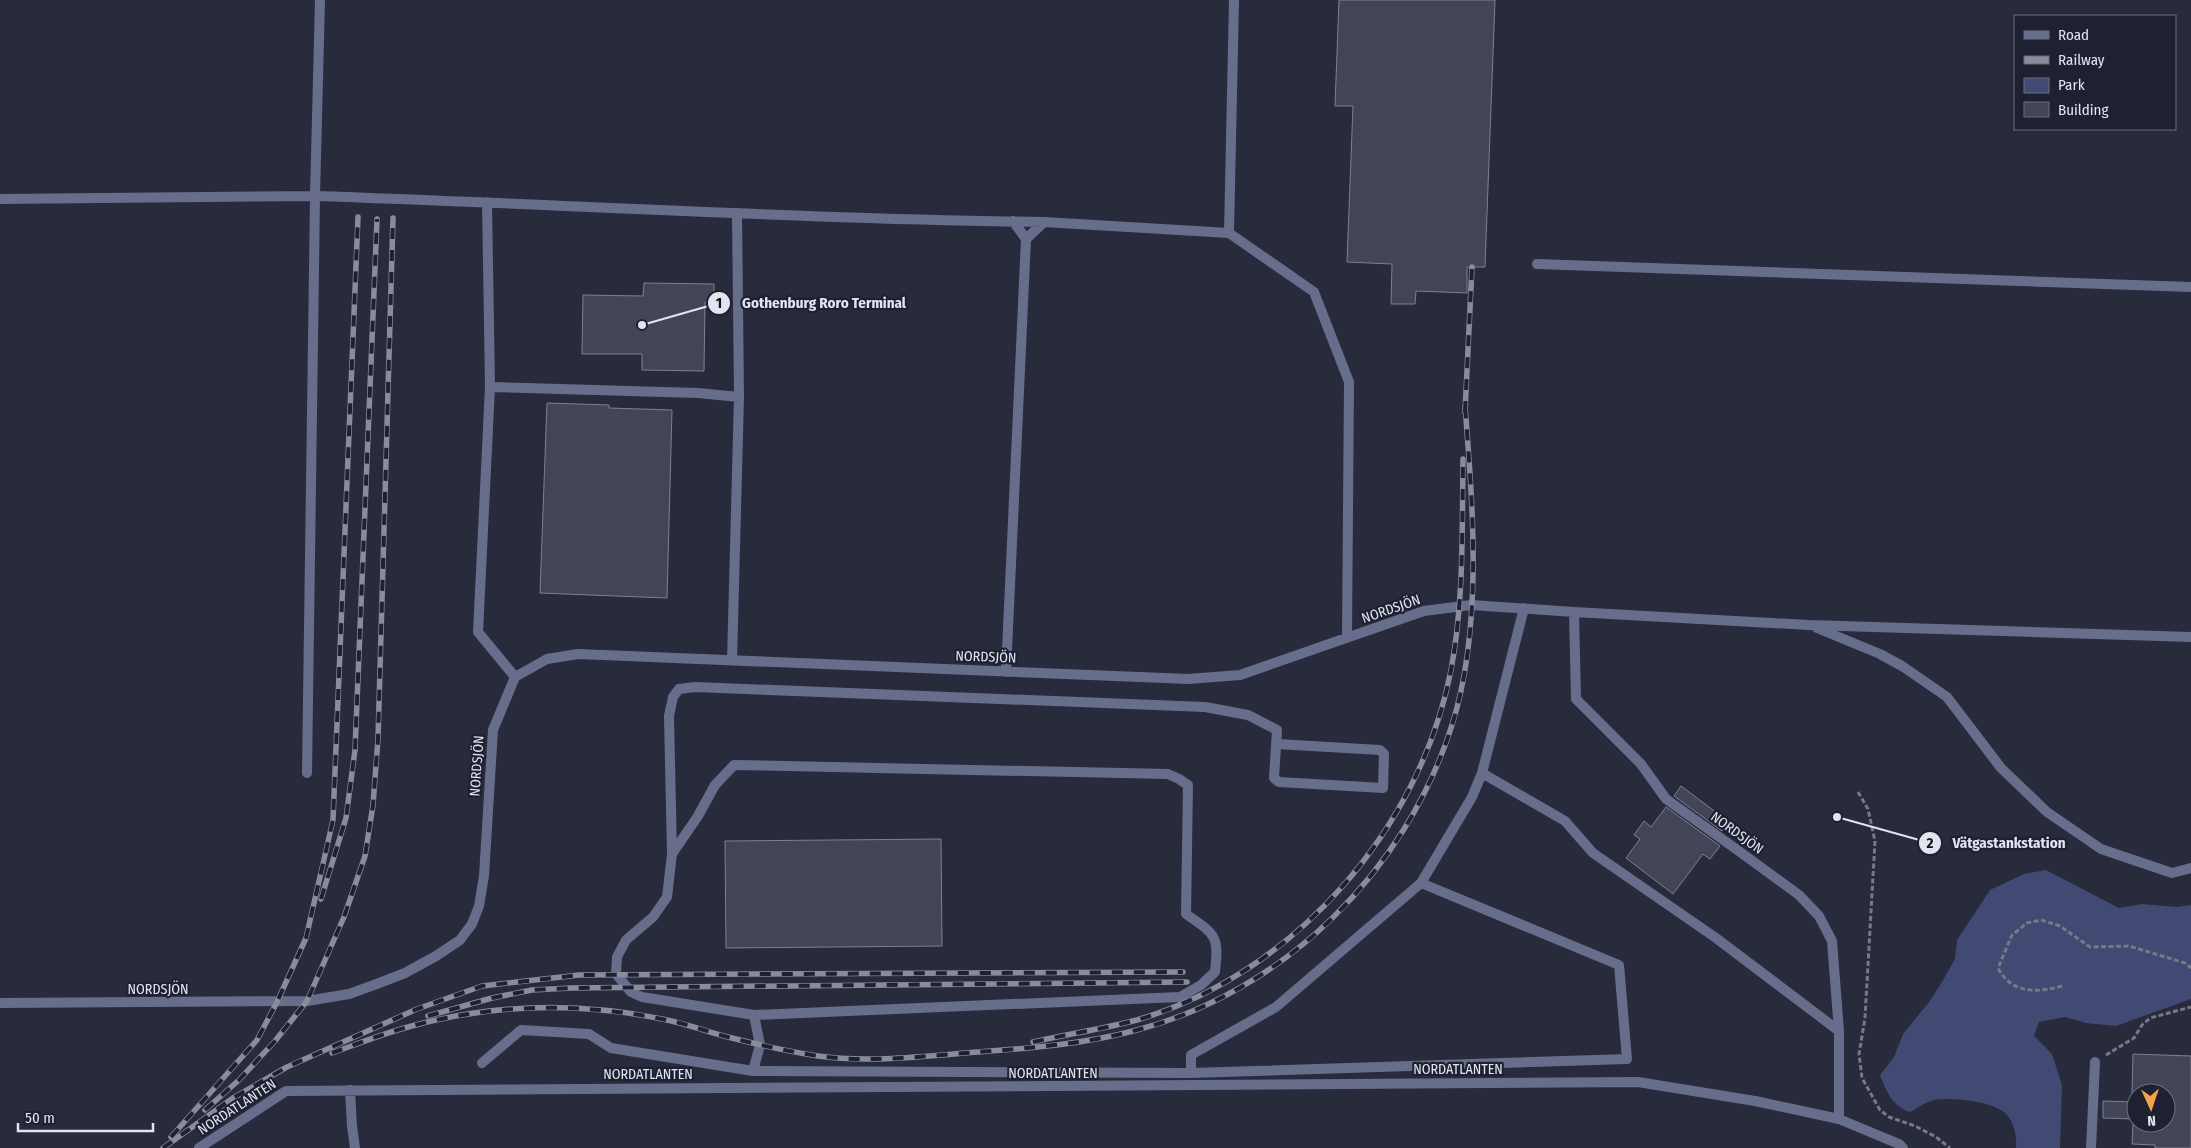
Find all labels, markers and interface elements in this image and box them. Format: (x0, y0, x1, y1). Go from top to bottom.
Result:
legend (2014, 15, 2176, 130)
text: Road (2058, 26, 2089, 44)
text: Railway (2058, 51, 2105, 69)
text: Park (2058, 76, 2085, 94)
text: Building (2058, 101, 2109, 119)
callout: Gothenburg Roro Terminal (707, 288, 916, 318)
text: 1 (716, 294, 722, 312)
text: Gothenburg Roro Terminal (742, 294, 907, 312)
street label: NORDSJÖN (1359, 590, 1423, 627)
street label: NORDSJÖN (955, 646, 1017, 667)
street label: NORDSJÖN (465, 735, 488, 797)
street label: NORDSJÖN (1707, 807, 1767, 858)
callout: Vätgastankstation (1917, 828, 2075, 858)
text: 2 (1926, 834, 1934, 852)
text: Vätgastankstation (1951, 834, 2066, 852)
street label: NORDSJÖN (127, 980, 189, 998)
street label: NORDATLANTEN (1413, 1061, 1503, 1078)
street label: NORDATLANTEN (1008, 1065, 1098, 1082)
street label: NORDATLANTEN (603, 1066, 693, 1083)
street label: NORDATLANTEN (195, 1075, 279, 1139)
north arrow (2126, 1083, 2176, 1133)
scale bar (18, 1100, 152, 1132)
text: 50 m (25, 1109, 55, 1127)
text: N (2147, 1112, 2156, 1129)

